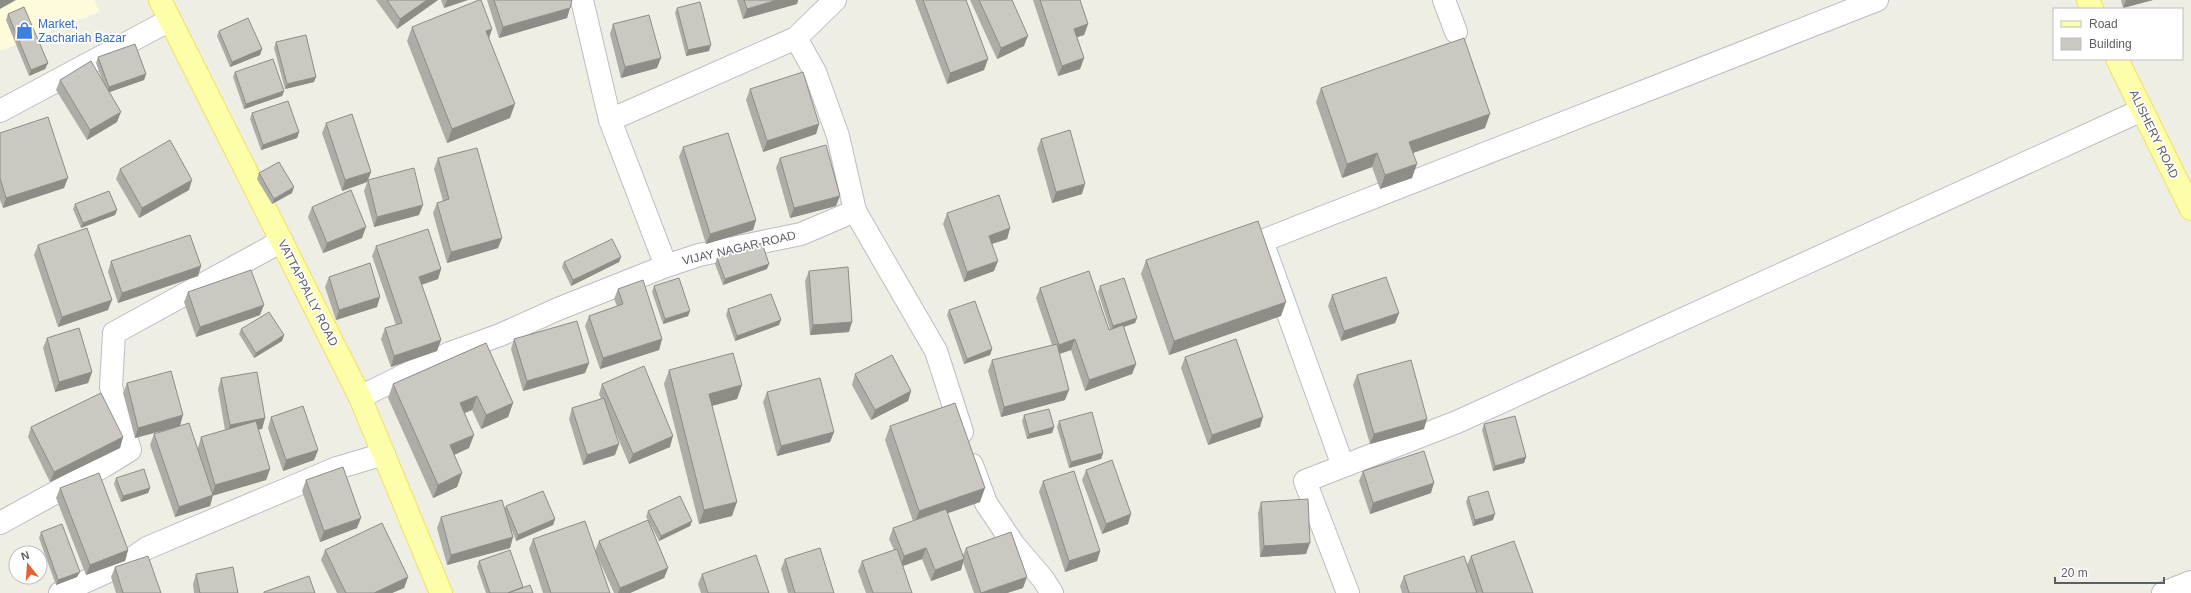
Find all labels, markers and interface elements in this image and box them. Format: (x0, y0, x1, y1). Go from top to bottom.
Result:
legend (2053, 8, 2183, 60)
place label: Market, Zachariah Bazar (38, 17, 126, 45)
text: Road (2089, 17, 2118, 31)
shop icon: Market, Zachariah Bazar (15, 21, 35, 41)
text: Building (2089, 37, 2132, 51)
street label: ALISHERY ROAD (2126, 87, 2182, 181)
street label: VIJAY NAGAR ROAD (681, 228, 798, 268)
street label: VATTAPPALLY ROAD (275, 238, 341, 349)
north arrow (8, 545, 48, 585)
text: N (20, 549, 31, 562)
scale bar (2055, 559, 2164, 585)
text: 20 m (2061, 566, 2088, 580)

